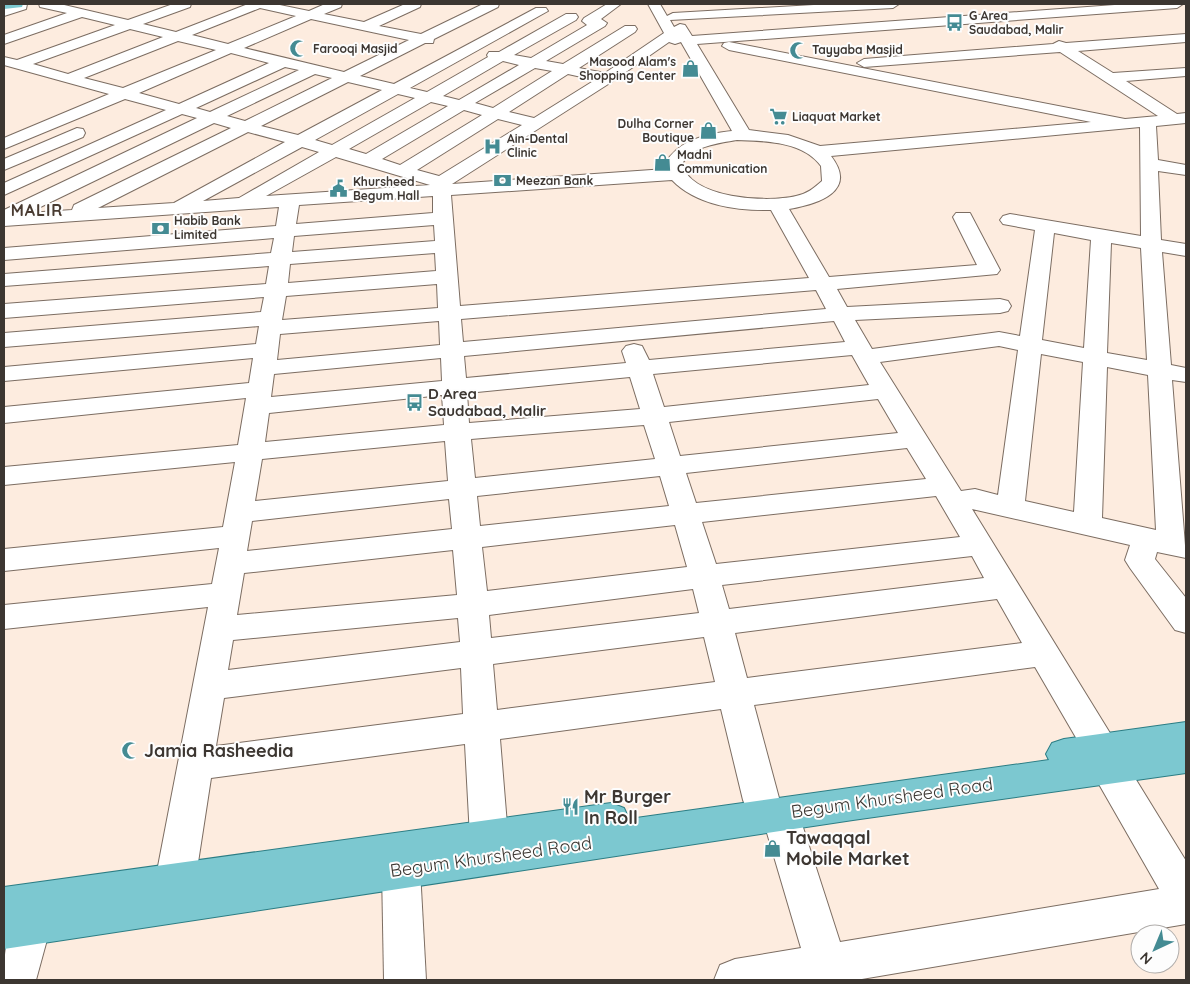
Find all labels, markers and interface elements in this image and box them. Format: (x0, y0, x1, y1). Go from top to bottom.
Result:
place label: G Area Saudabad, Malir (969, 8, 1064, 37)
bus stop icon: G Area Saudabad, Malir (945, 13, 965, 33)
mosque icon: Farooqi Masjid (289, 39, 309, 59)
mosque icon: Tayyaba Masjid (788, 40, 808, 60)
place label: Farooqi Masjid (313, 41, 398, 56)
place label: Tayyaba Masjid (812, 42, 903, 57)
place label: Masood Alam's Shopping Center (579, 54, 676, 83)
shop icon: Masood Alam's Shopping Center (680, 59, 700, 79)
supermarket icon: Liaquat Market (768, 107, 788, 127)
place label: Liaquat Market (792, 109, 881, 124)
place label: Dulha Corner Boutique (618, 116, 694, 145)
shop icon: Dulha Corner Boutique (698, 121, 718, 141)
place label: Ain-Dental Clinic (507, 131, 568, 160)
hospital icon: Ain-Dental Clinic (483, 136, 503, 156)
place label: Madni Communication (677, 147, 767, 176)
shop icon: Madni Communication (653, 152, 673, 172)
bank icon: Meezan Bank (492, 171, 512, 191)
place label: Meezan Bank (516, 173, 593, 188)
place label: Khursheed Begum Hall (353, 174, 420, 203)
public building icon: Khursheed Begum Hall (329, 179, 349, 199)
district label: MALIR (11, 200, 63, 220)
place label: Habib Bank Limited (174, 213, 241, 242)
bank icon: Habib Bank Limited (150, 218, 170, 238)
place label: D Area Saudabad, Malir (428, 384, 547, 420)
bus stop icon: D Area Saudabad, Malir (404, 393, 424, 413)
place label: Jamia Rasheedia (144, 739, 294, 762)
mosque icon: Jamia Rasheedia (120, 741, 140, 761)
street label: Begum Khursheed Road (790, 772, 994, 823)
place label: Mr Burger In Roll (584, 785, 671, 829)
restaurant icon: Mr Burger In Roll (560, 797, 580, 817)
place label: Tawaqqal Mobile Market (786, 826, 910, 870)
street label: Begum Khursheed Road (389, 831, 593, 882)
shop icon: Tawaqqal Mobile Market (762, 838, 782, 858)
north arrow (1130, 924, 1180, 974)
text: N (1136, 948, 1156, 968)

